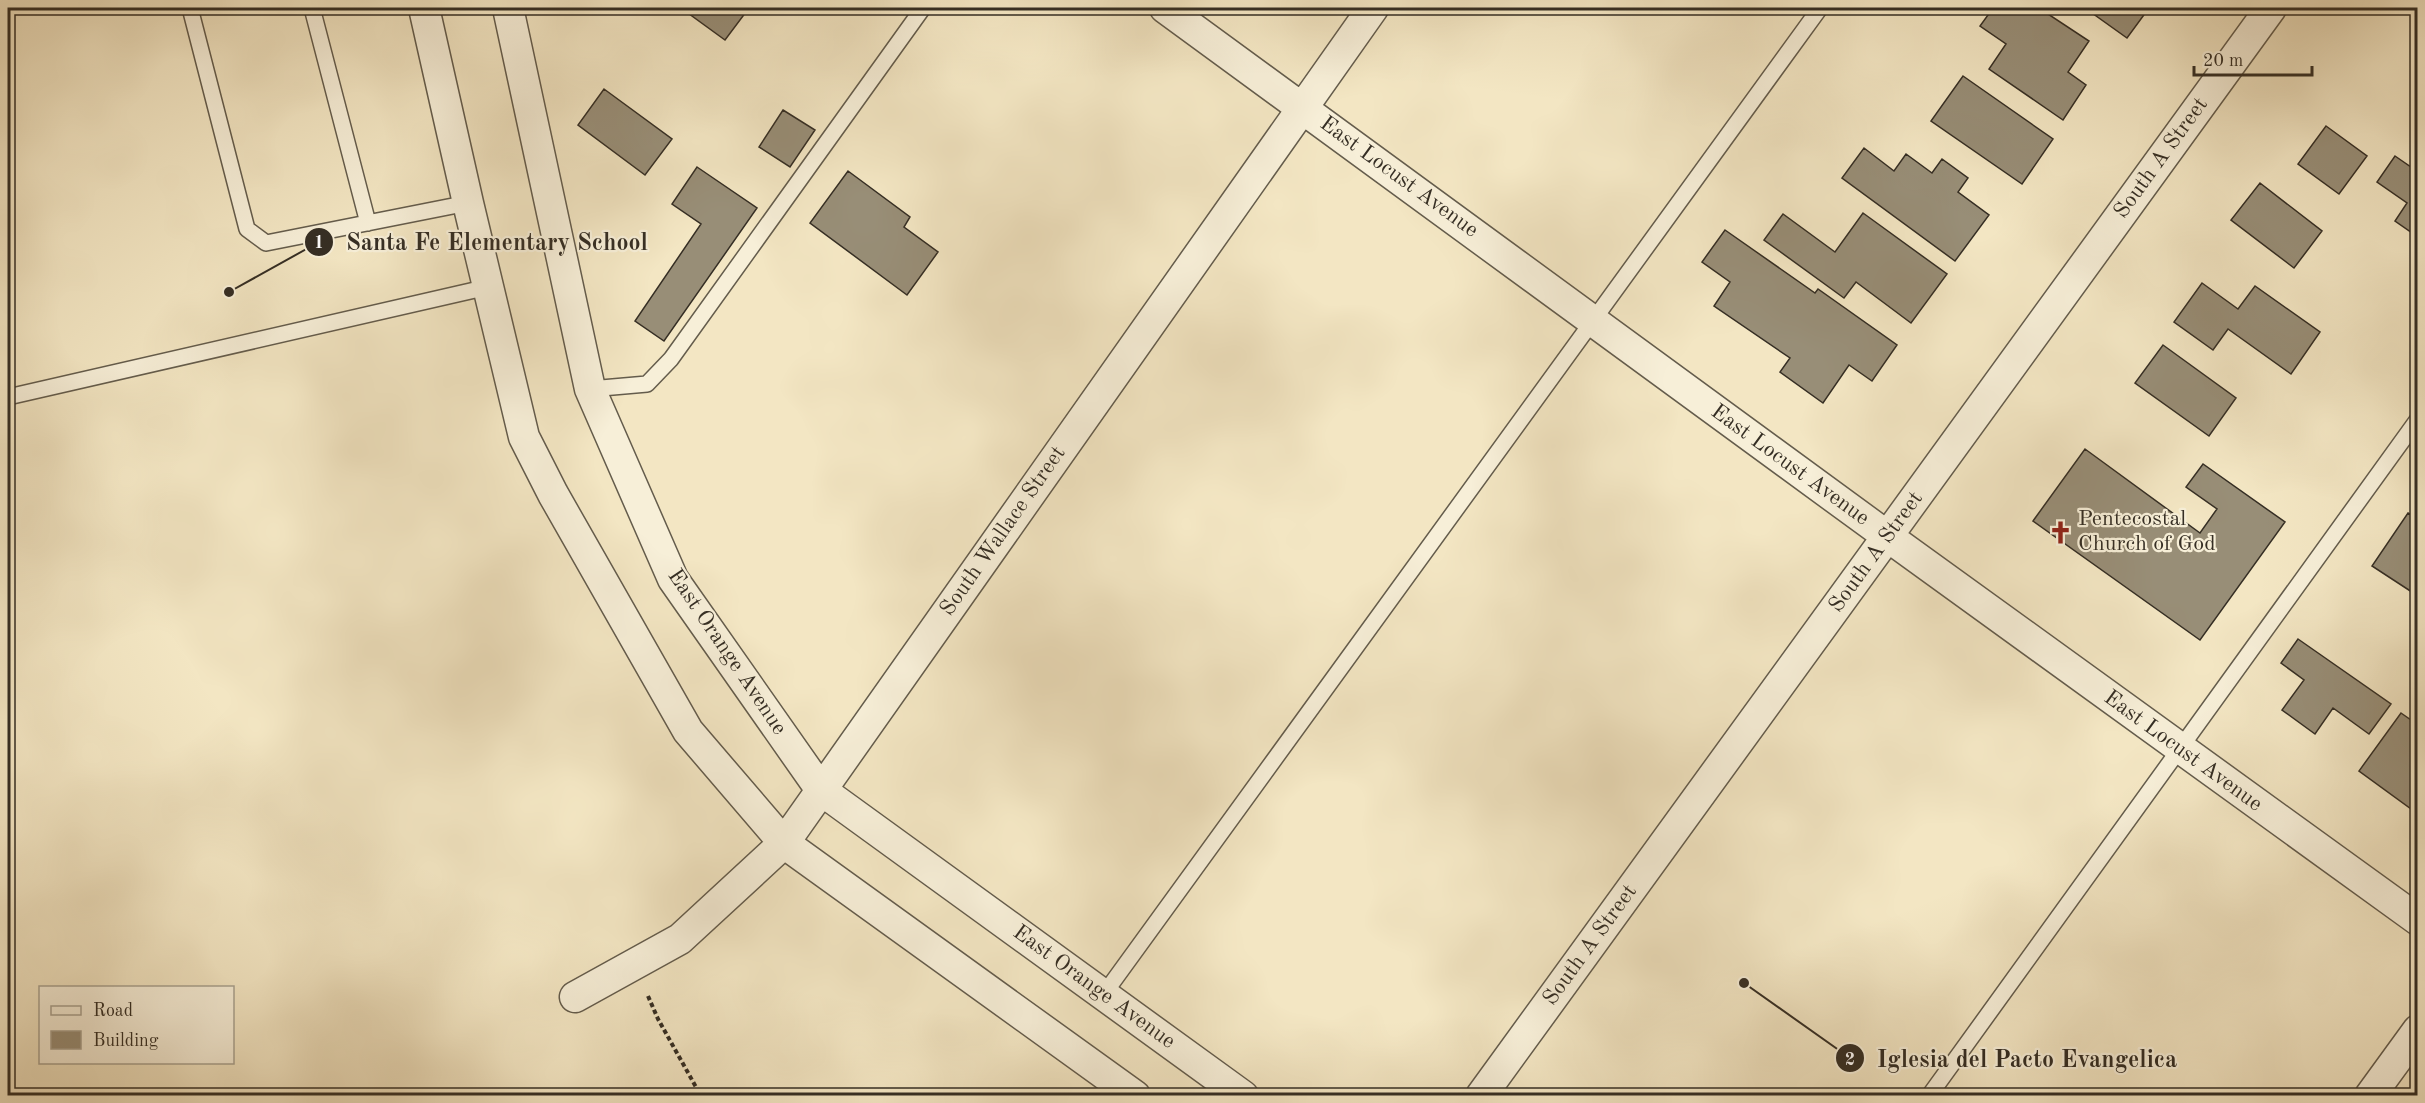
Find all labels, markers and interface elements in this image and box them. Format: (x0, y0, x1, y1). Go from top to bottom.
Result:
scale bar (2194, 39, 2312, 77)
text: 20 m (2203, 52, 2243, 70)
street label: South A Street (2110, 94, 2212, 222)
street label: East Locust Avenue (1316, 112, 1482, 242)
callout: Santa Fe Elementary School (304, 221, 660, 263)
text: Santa Fe Elementary School (346, 232, 648, 256)
text: 1 (314, 234, 324, 252)
street label: East Locust Avenue (1707, 400, 1873, 530)
street label: South Wallace Street (936, 442, 1070, 620)
street label: South A Street (1825, 488, 1927, 616)
place label: Pentecostal Church of God (2078, 508, 2216, 555)
church icon: Pentecostal Church of God (2047, 519, 2073, 545)
street label: East Orange Avenue (663, 565, 791, 739)
street label: East Locust Avenue (2100, 686, 2266, 816)
street label: South A Street (1539, 881, 1641, 1009)
street label: East Orange Avenue (1009, 921, 1179, 1053)
legend (39, 986, 234, 1064)
text: Road (93, 1002, 133, 1020)
text: Building (93, 1032, 159, 1050)
callout: Iglesia del Pacto Evangelica (1835, 1037, 2190, 1079)
text: Iglesia del Pacto Evangelica (1877, 1049, 2177, 1073)
text: 2 (1845, 1051, 1855, 1069)

